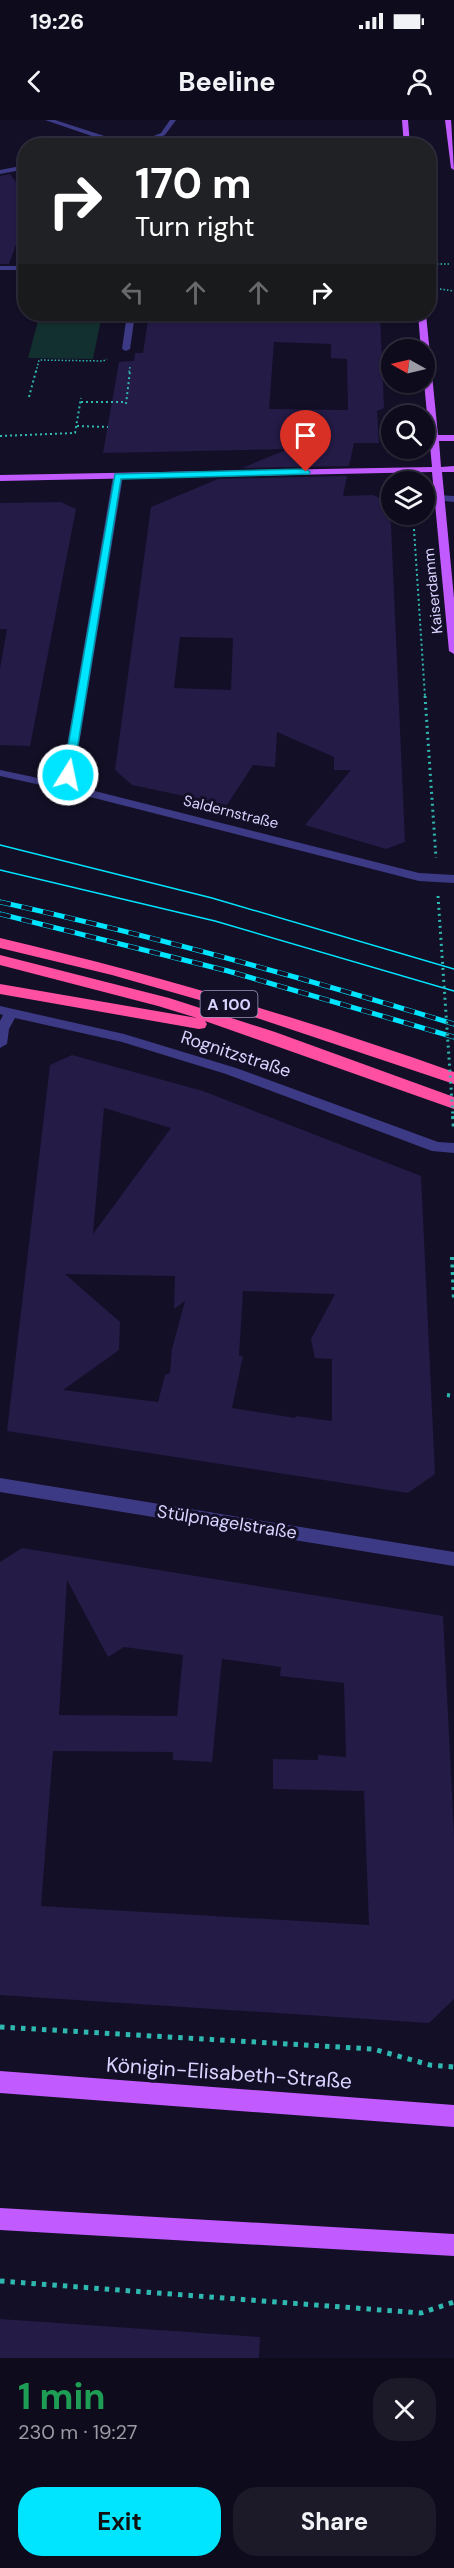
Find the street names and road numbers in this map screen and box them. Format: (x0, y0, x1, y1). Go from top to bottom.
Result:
street label: Kaiserdamm (419, 547, 447, 635)
street label: Saldernstraße (181, 791, 281, 833)
road number: A 100 (200, 991, 258, 1017)
street label: Rognitzstraße (178, 1025, 294, 1083)
street label: Stülpnagelstraße (155, 1499, 299, 1545)
street label: Königin-Elisabeth-Straße (105, 2050, 353, 2096)

